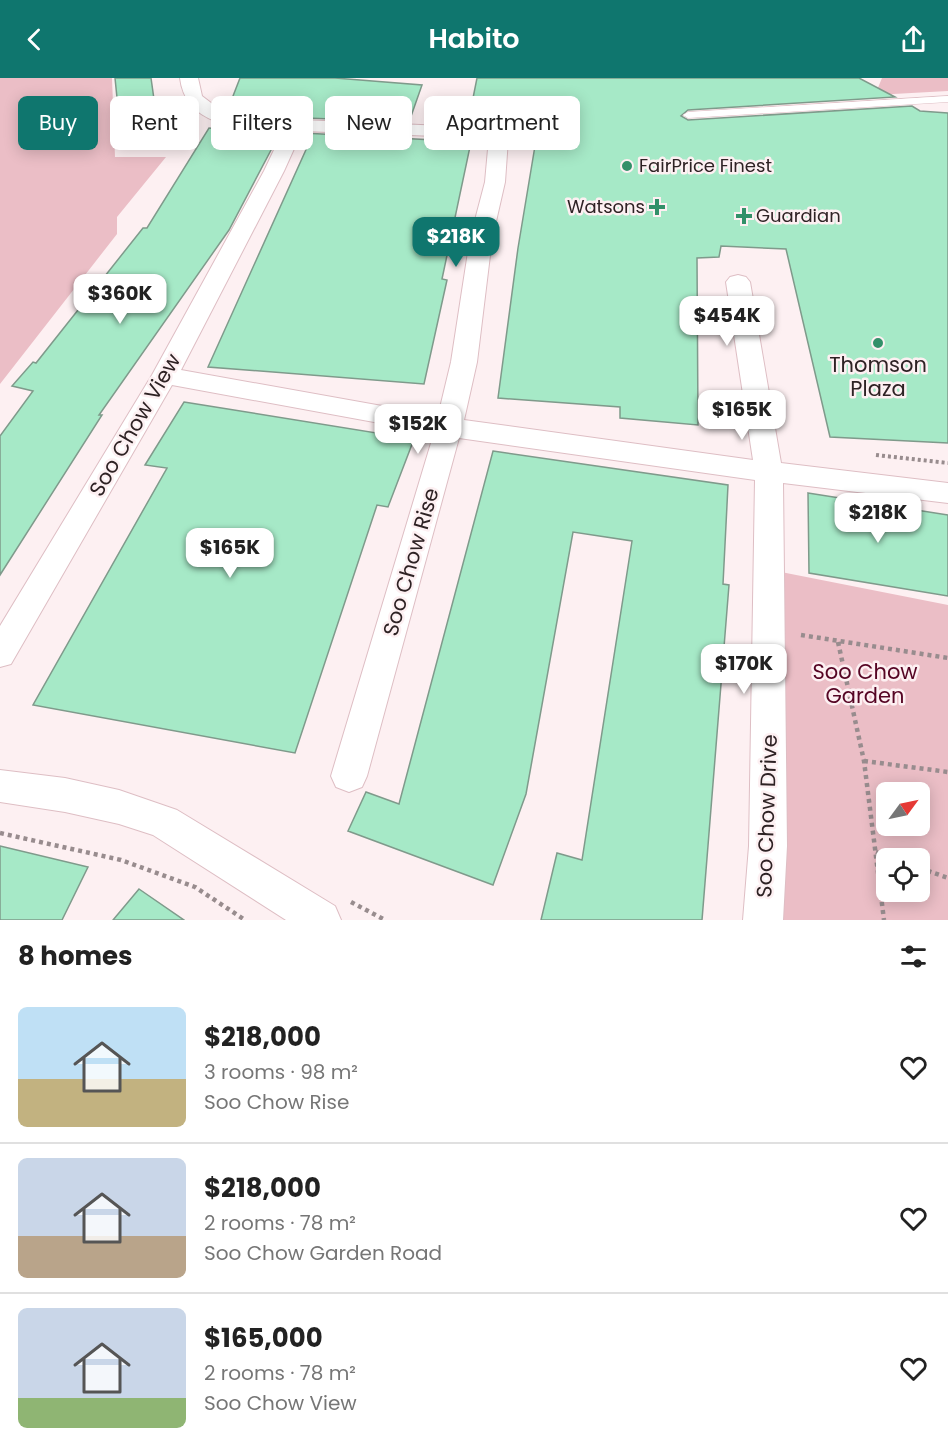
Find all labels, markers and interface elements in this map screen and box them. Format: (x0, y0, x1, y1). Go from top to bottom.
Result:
text: Habito (428, 20, 520, 57)
icon: back (18, 23, 51, 56)
icon: share (897, 23, 930, 56)
chip: Buy (18, 96, 98, 150)
chip: Rent (110, 96, 199, 150)
chip: Filters (211, 96, 313, 150)
chip: New (325, 96, 412, 150)
chip: Apartment (424, 96, 580, 150)
place label: FairPrice Finest (639, 153, 772, 178)
marker: FairPrice Finest (620, 159, 634, 173)
place label: Watsons (567, 194, 645, 219)
marker: Watsons (650, 200, 664, 214)
place label: Guardian (756, 203, 841, 228)
marker: Guardian (737, 209, 751, 223)
pin: $218K (414, 217, 498, 268)
text: $218K (427, 222, 486, 250)
pin: $360K (78, 274, 162, 325)
text: $360K (88, 279, 152, 307)
pin: $454K (685, 296, 769, 347)
text: $454K (693, 301, 761, 329)
marker: Thomson Plaza (871, 336, 885, 350)
street label: Soo Chow View (82, 348, 187, 501)
place label: Thomson Plaza (829, 350, 927, 403)
pin: $165K (700, 390, 784, 441)
text: $165K (712, 395, 772, 423)
pin: $152K (376, 404, 460, 455)
text: $152K (388, 409, 448, 437)
street label: Soo Chow Rise (376, 484, 445, 639)
pin: $218K (836, 493, 920, 544)
text: $218K (849, 498, 908, 526)
pin: $165K (188, 528, 272, 579)
text: $165K (200, 533, 260, 561)
pin: $170K (702, 644, 786, 695)
text: $170K (715, 649, 773, 677)
park label: Soo Chow Garden (812, 657, 918, 710)
street label: Soo Chow Drive (749, 734, 784, 898)
north arrow (876, 782, 930, 836)
map controls (876, 782, 930, 902)
button: locate (876, 848, 930, 902)
text: 8 homes (18, 938, 133, 974)
icon: filters (897, 940, 930, 973)
text: $218,000 (204, 1019, 321, 1055)
icon: home (66, 1031, 138, 1103)
icon: heart (897, 1051, 930, 1084)
text: 3 rooms · 98 m² (204, 1058, 358, 1086)
text: Soo Chow Rise (204, 1088, 349, 1116)
text: $218,000 (204, 1170, 321, 1206)
icon: home (66, 1182, 138, 1254)
icon: heart (897, 1202, 930, 1235)
text: 2 rooms · 78 m² (204, 1209, 356, 1237)
text: Soo Chow Garden Road (204, 1239, 442, 1267)
text: $165,000 (204, 1320, 323, 1356)
icon: home (66, 1332, 138, 1404)
icon: heart (897, 1352, 930, 1385)
text: 2 rooms · 78 m² (204, 1359, 356, 1387)
text: Soo Chow View (204, 1389, 357, 1417)

